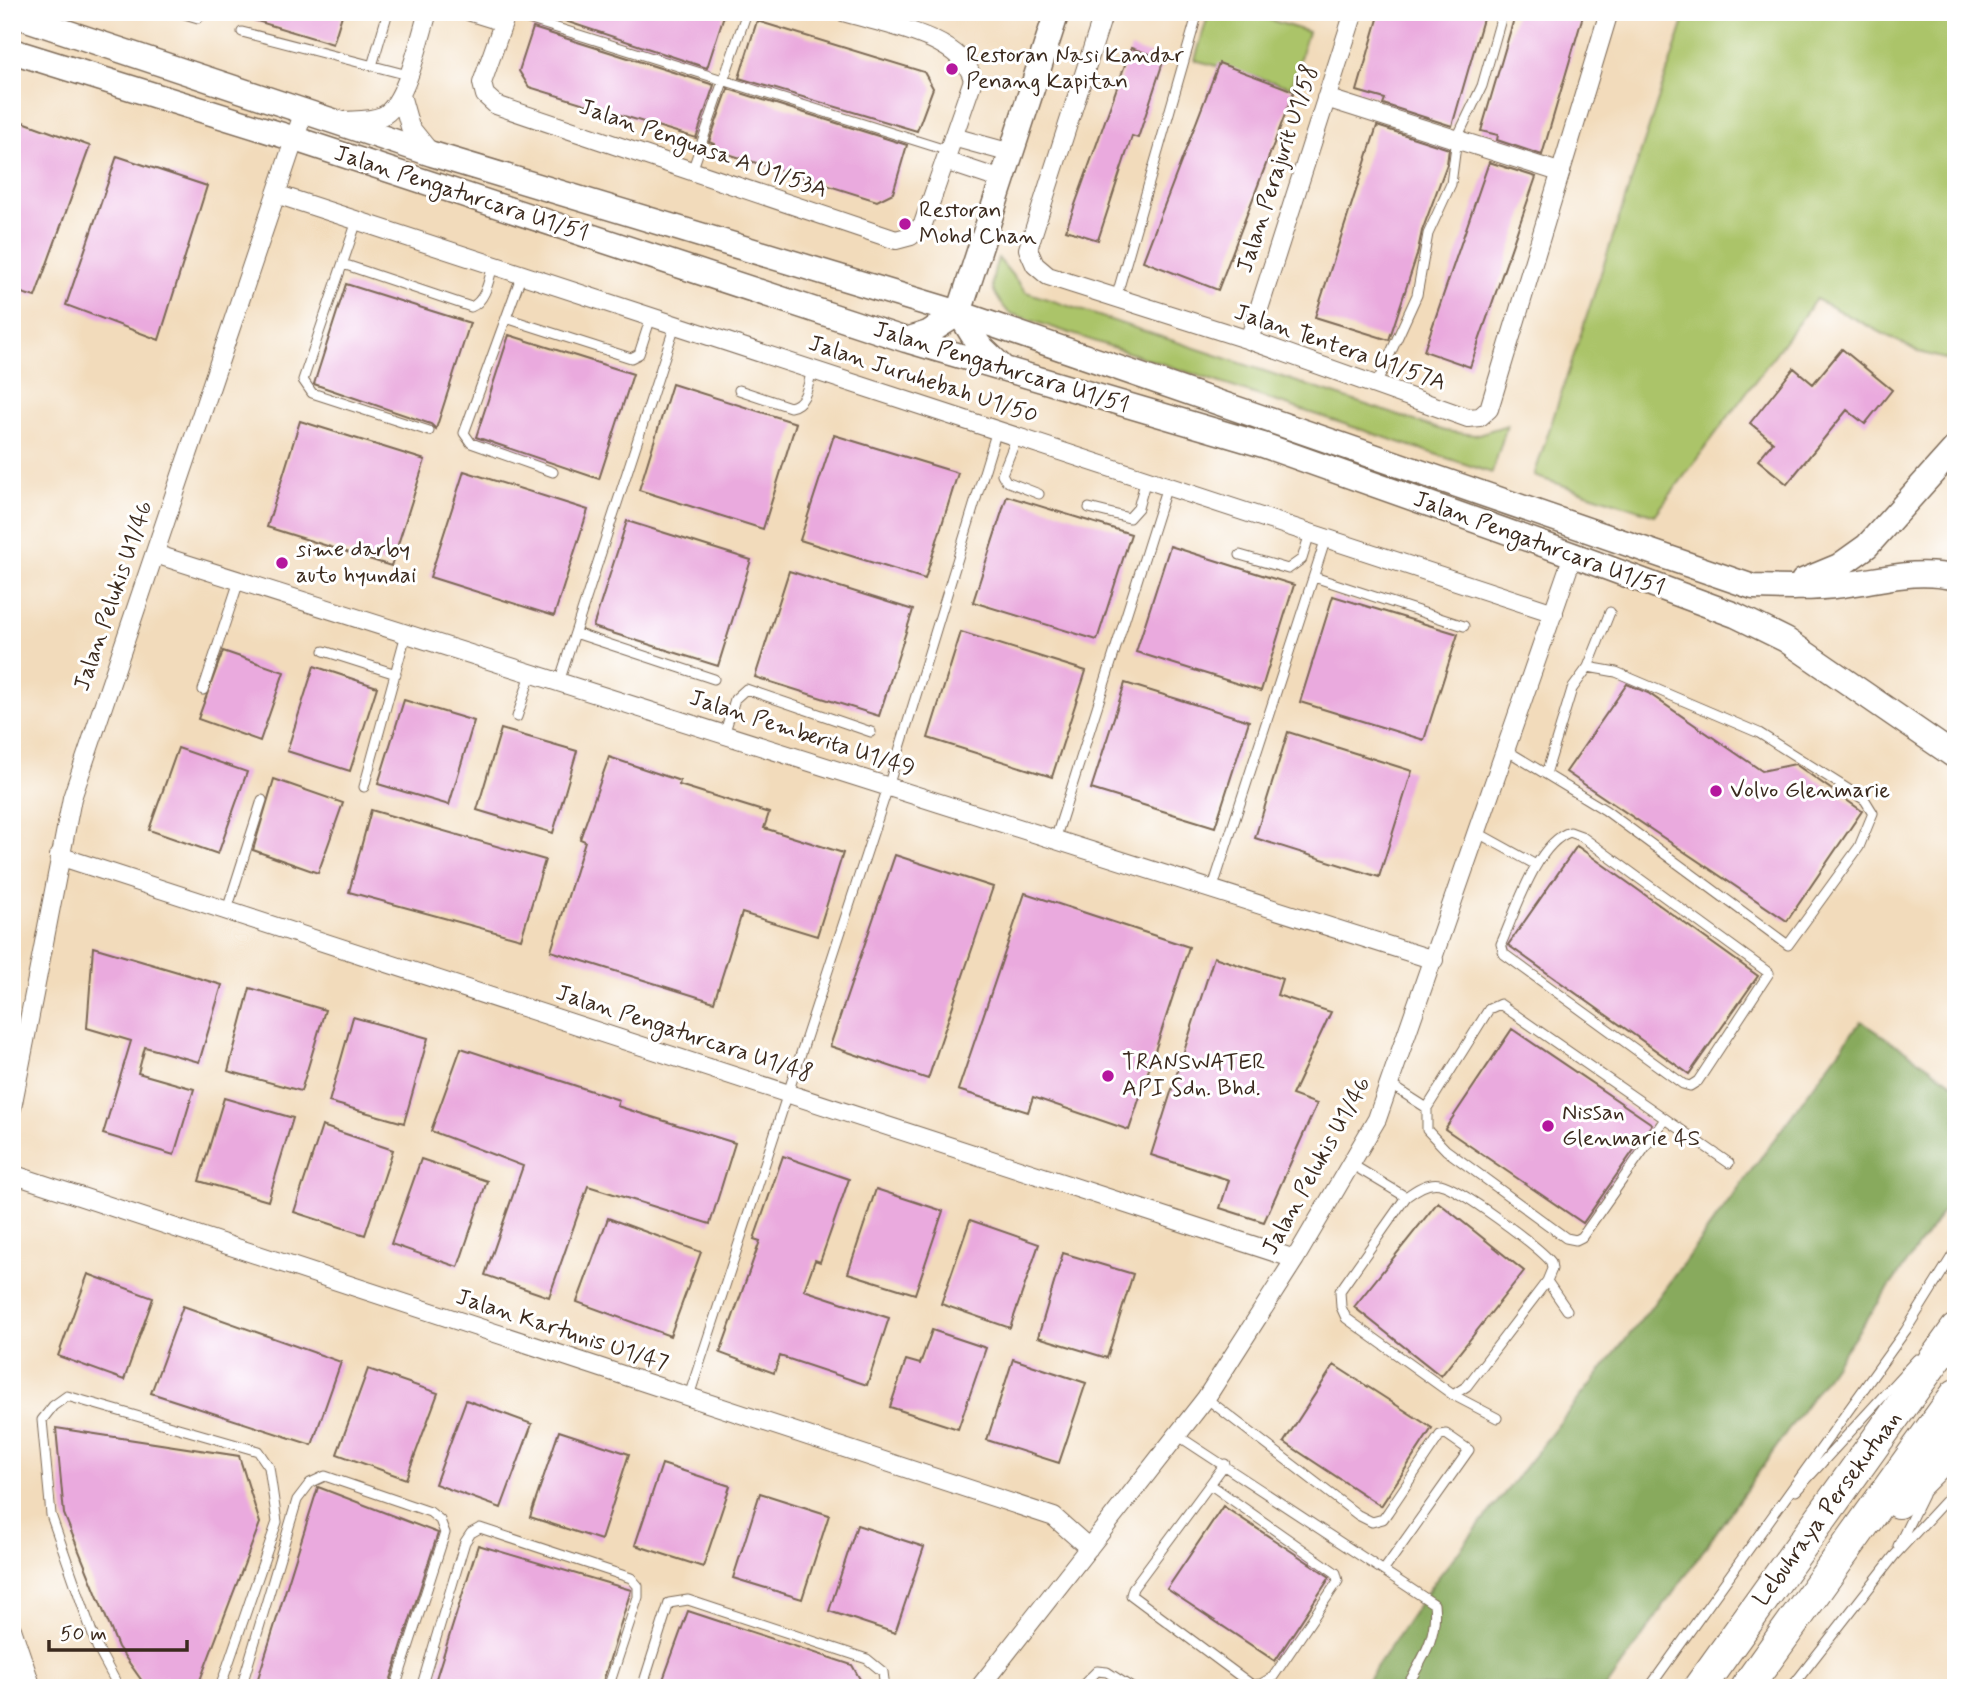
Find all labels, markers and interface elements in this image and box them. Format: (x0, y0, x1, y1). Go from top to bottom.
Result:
place label: Restoran Nasi Kandar Penang Kapitan (966, 41, 1184, 97)
marker: Restoran Nasi Kandar Penang Kapitan (944, 61, 960, 77)
street label: Jalan Perajurit U1/58 (1230, 61, 1326, 277)
street label: Jalan Penguasa A U1/53A (574, 92, 831, 207)
street label: Jalan Pengaturcara U1/51 (330, 139, 592, 251)
place label: Restoran Mohd Chan (919, 196, 1037, 252)
marker: Restoran Mohd Chan (897, 216, 913, 232)
street label: Jalan Tentera U1/57A (1230, 298, 1450, 398)
street label: Jalan Pengaturcara U1/51 (869, 315, 1132, 423)
street label: Jalan Juruhebah U1/50 (804, 329, 1042, 431)
street label: Jalan Pengaturcara U1/51 (1409, 485, 1669, 605)
street label: Jalan Pelukis U1/46 (67, 497, 161, 695)
place label: sime darby auto hyundai (296, 535, 416, 591)
marker: sime darby auto hyundai (274, 555, 290, 571)
street label: Jalan Pemberita U1/49 (686, 683, 918, 785)
place label: Volvo Glenmarie (1730, 776, 1890, 806)
marker: Volvo Glenmarie (1708, 783, 1724, 799)
street label: Jalan Pengaturcara U1/48 (551, 978, 816, 1092)
place label: TRANSWATER API Sdn. Bhd. (1122, 1048, 1265, 1104)
marker: TRANSWATER API Sdn. Bhd. (1100, 1068, 1116, 1084)
street label: Jalan Pelukis U1/46 (1256, 1072, 1378, 1260)
place label: Nissan Glenmarie 4S (1562, 1098, 1700, 1154)
marker: Nissan Glenmarie 4S (1540, 1118, 1556, 1134)
street label: Jalan Kartunis U1/47 (452, 1283, 672, 1379)
street label: Lebuhraya Persekutuan (1747, 1405, 1909, 1613)
scale bar (49, 1609, 187, 1653)
text: 50 m (60, 1620, 107, 1648)

